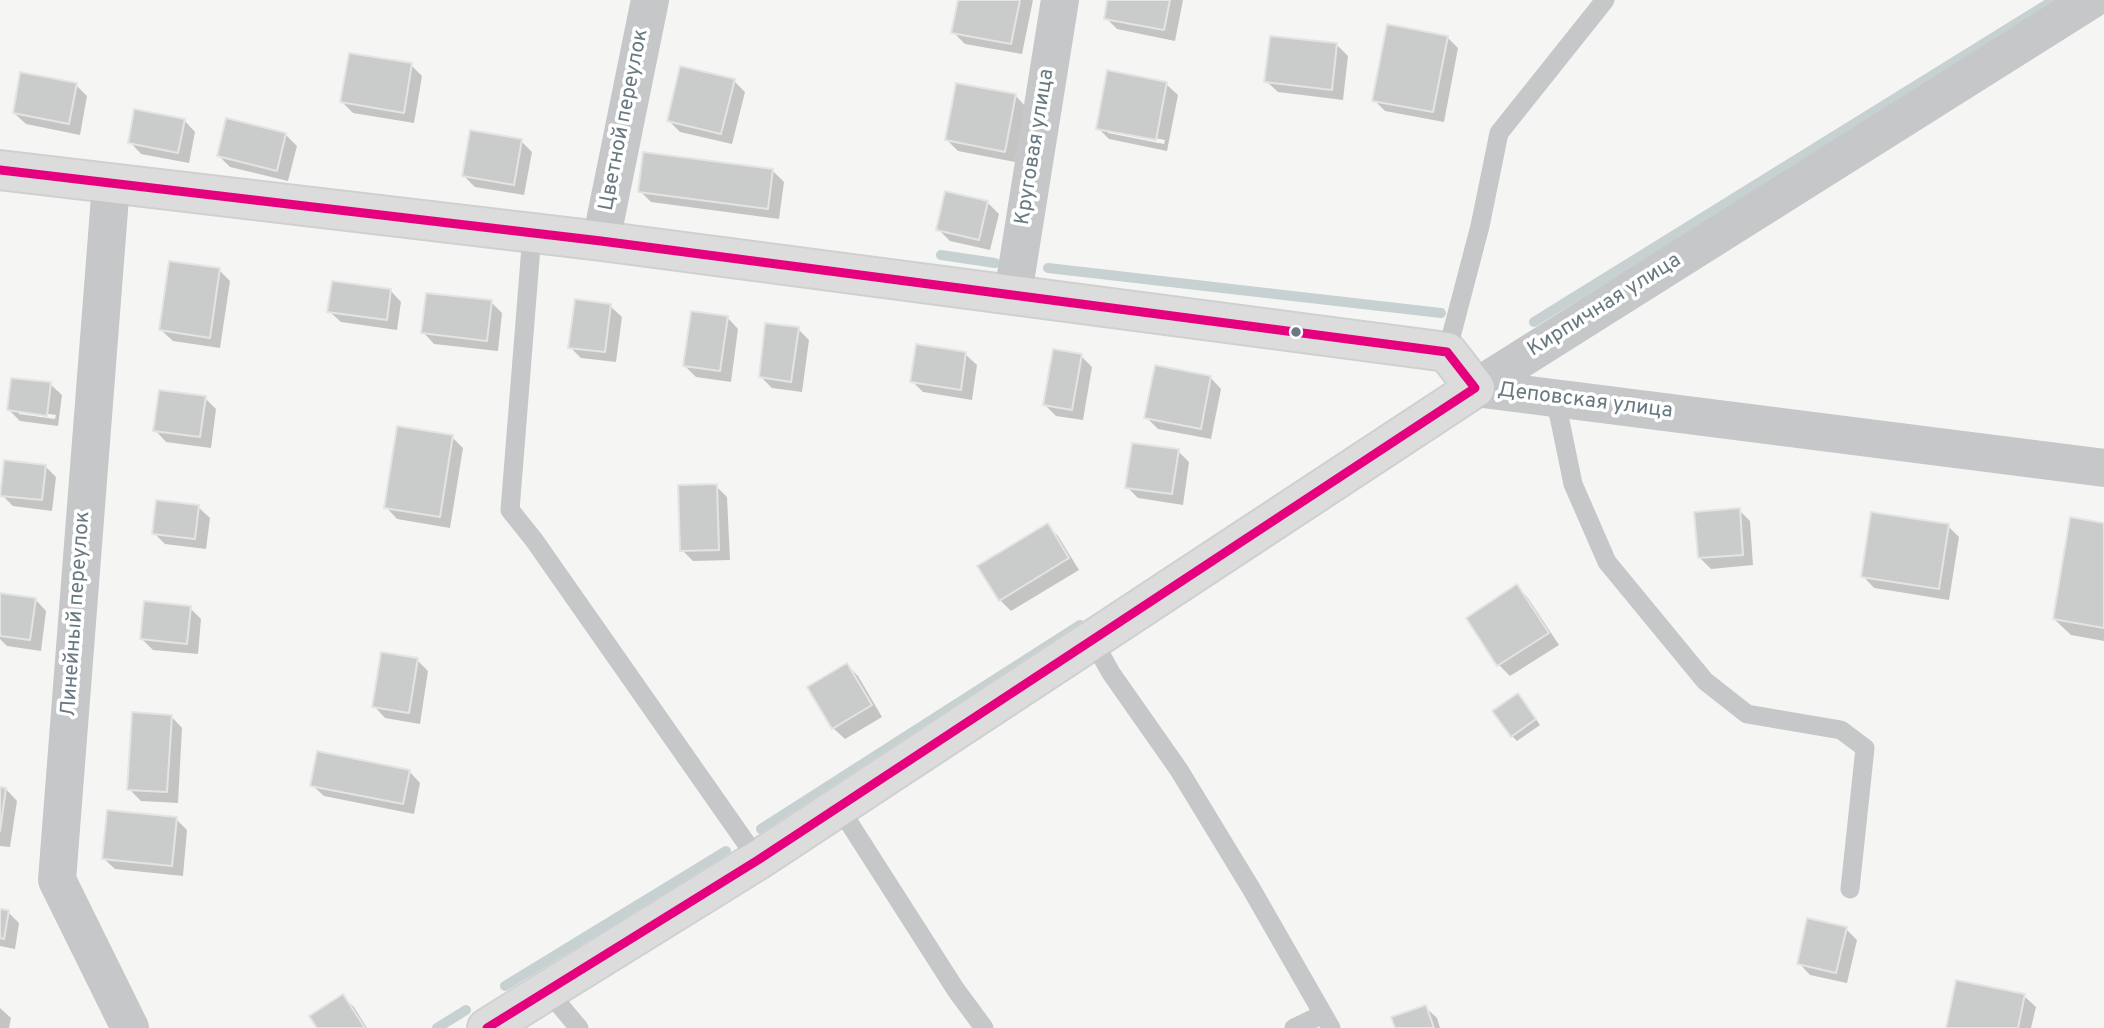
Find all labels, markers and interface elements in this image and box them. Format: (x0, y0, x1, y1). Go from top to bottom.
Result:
street label: Цветной переулок (595, 27, 655, 213)
street label: Круговая улица (1011, 67, 1061, 227)
street label: Кирпичная улица (1524, 249, 1686, 363)
unlabelled marker (1289, 325, 1303, 339)
street label: Деповская улица (1496, 379, 1674, 425)
street label: Линейный переулок (57, 510, 97, 718)

